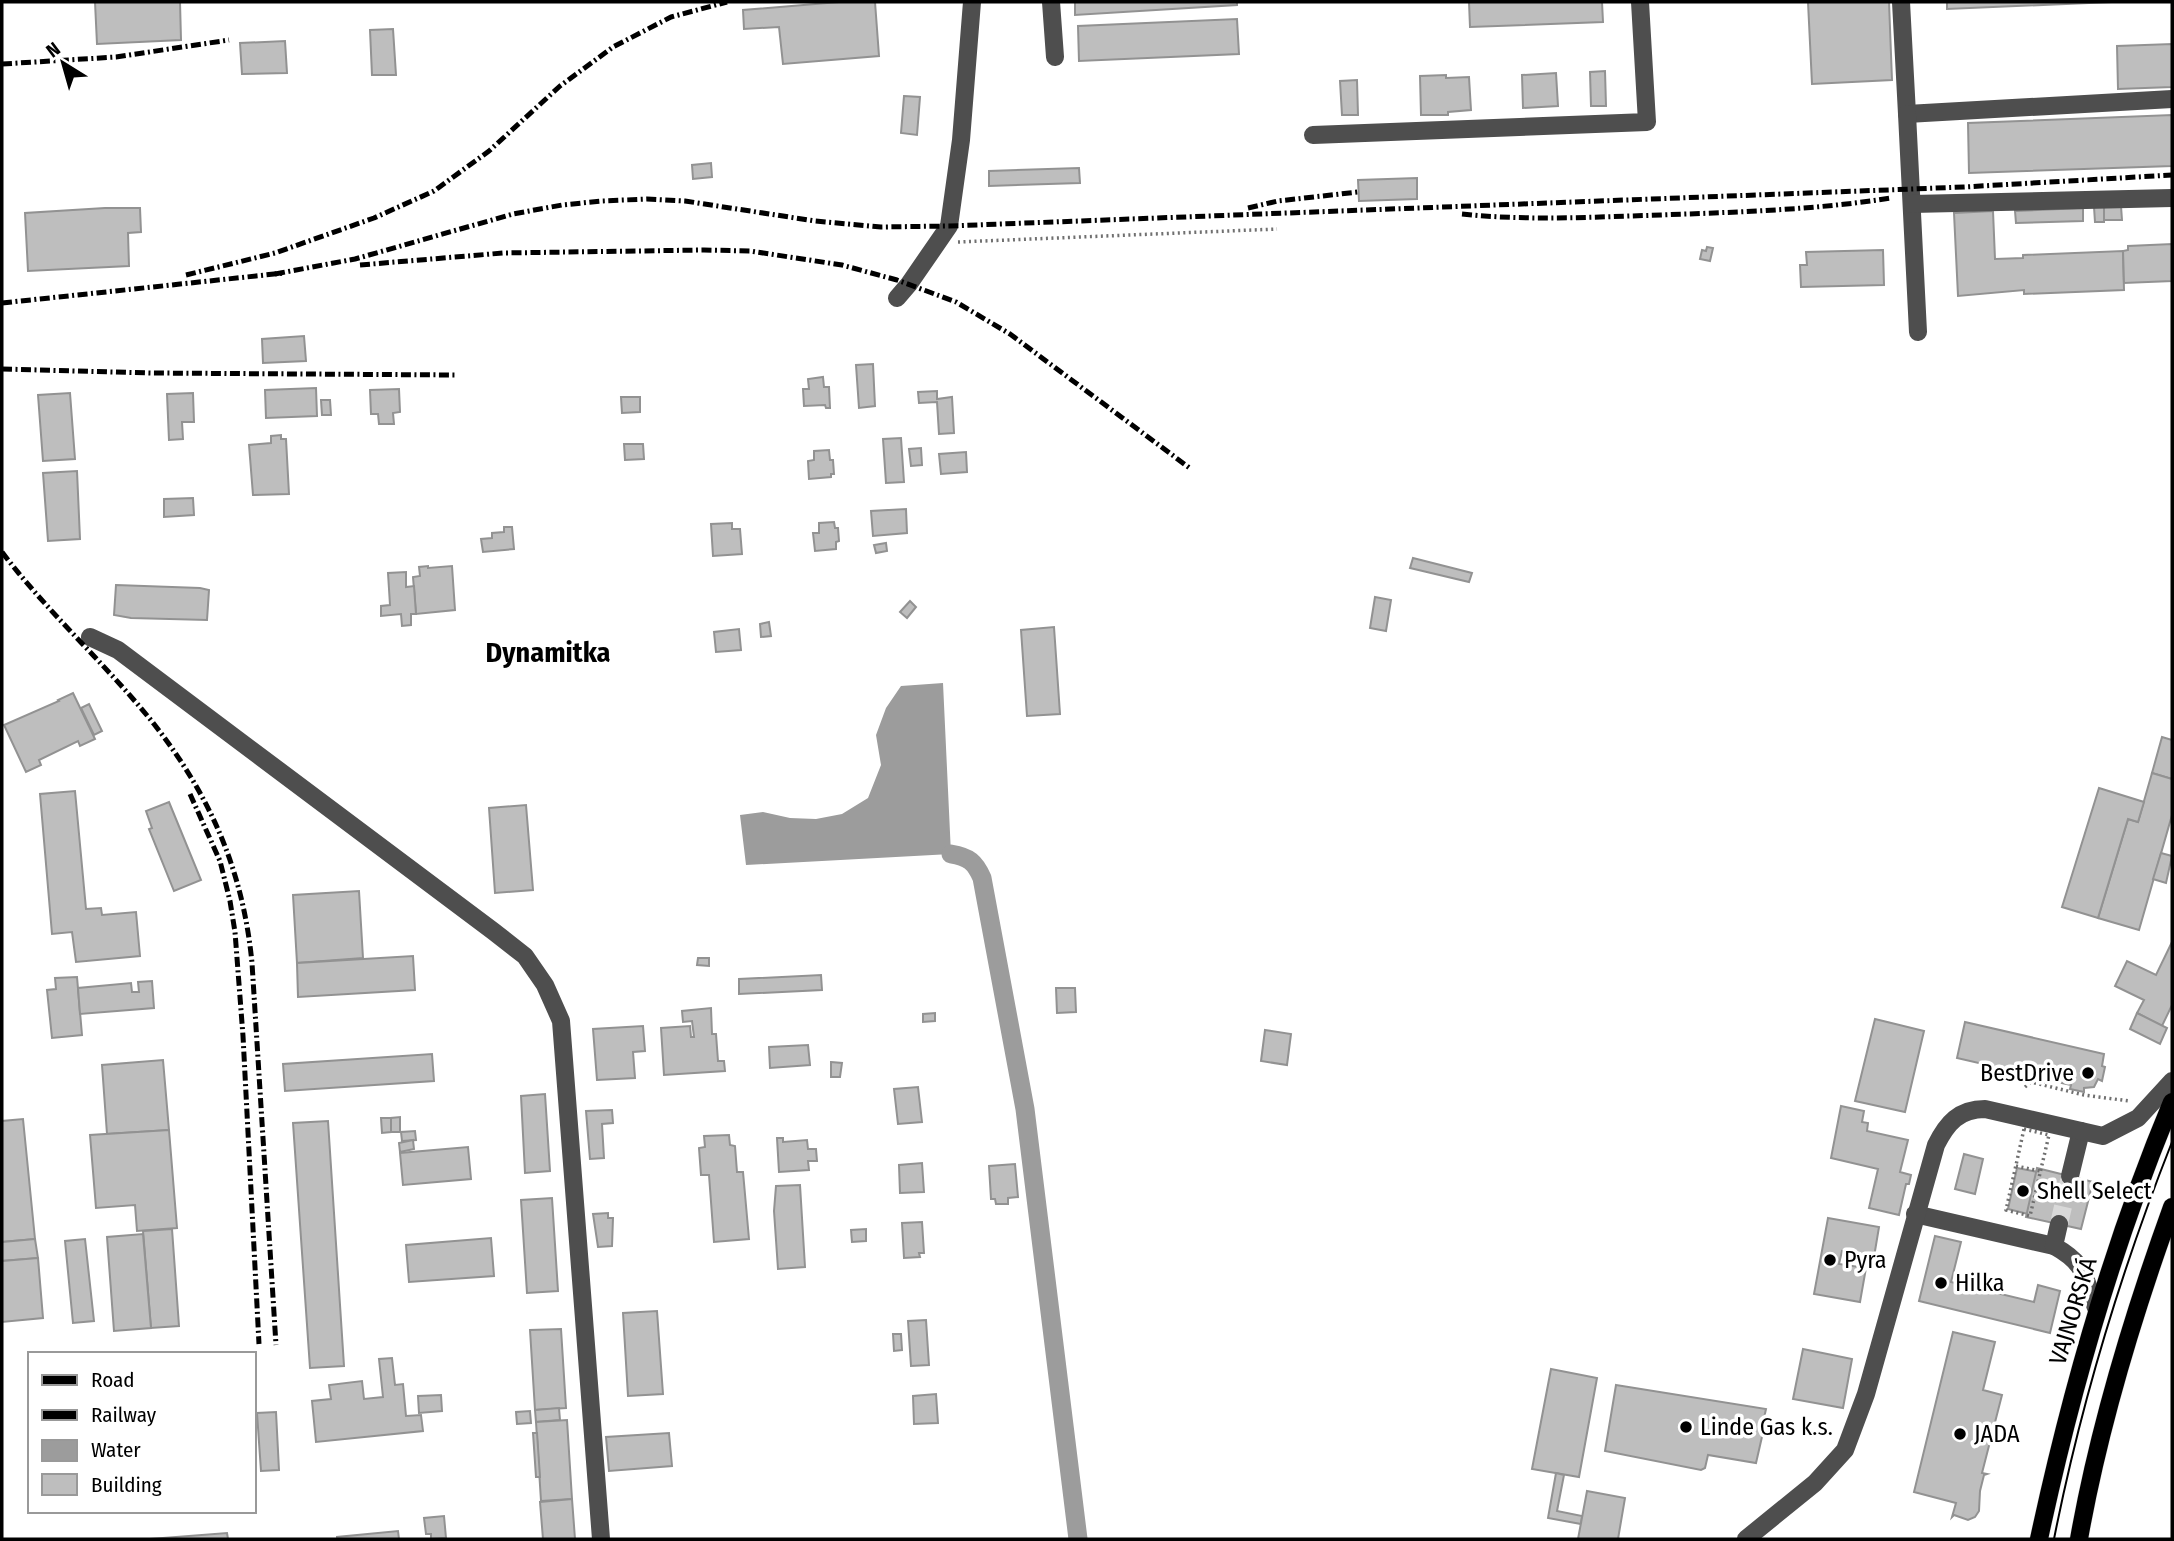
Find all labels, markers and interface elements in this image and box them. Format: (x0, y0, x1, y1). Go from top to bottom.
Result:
north arrow (28, 28, 98, 98)
text: N (42, 37, 65, 62)
district label: Dynamitka (486, 636, 610, 669)
place label: BestDrive (1980, 1059, 2074, 1087)
marker: BestDrive (2080, 1065, 2096, 1081)
place label: Shell Select (2037, 1177, 2152, 1205)
marker: Shell Select (2015, 1183, 2031, 1199)
place label: Pyra (1844, 1246, 1887, 1274)
marker: Pyra (1822, 1252, 1838, 1268)
street label: VAJNORSKÁ (2042, 1253, 2103, 1368)
place label: Hilka (1955, 1269, 2005, 1297)
marker: Hilka (1933, 1275, 1949, 1291)
legend (28, 1352, 256, 1513)
text: Road (91, 1367, 135, 1393)
text: Railway (91, 1402, 157, 1428)
place label: Linde Gas k.s. (1700, 1413, 1833, 1441)
marker: Linde Gas k.s. (1678, 1419, 1694, 1435)
place label: JADA (1974, 1420, 2020, 1448)
marker: JADA (1952, 1426, 1968, 1442)
text: Water (91, 1437, 141, 1463)
text: Building (91, 1472, 162, 1498)

